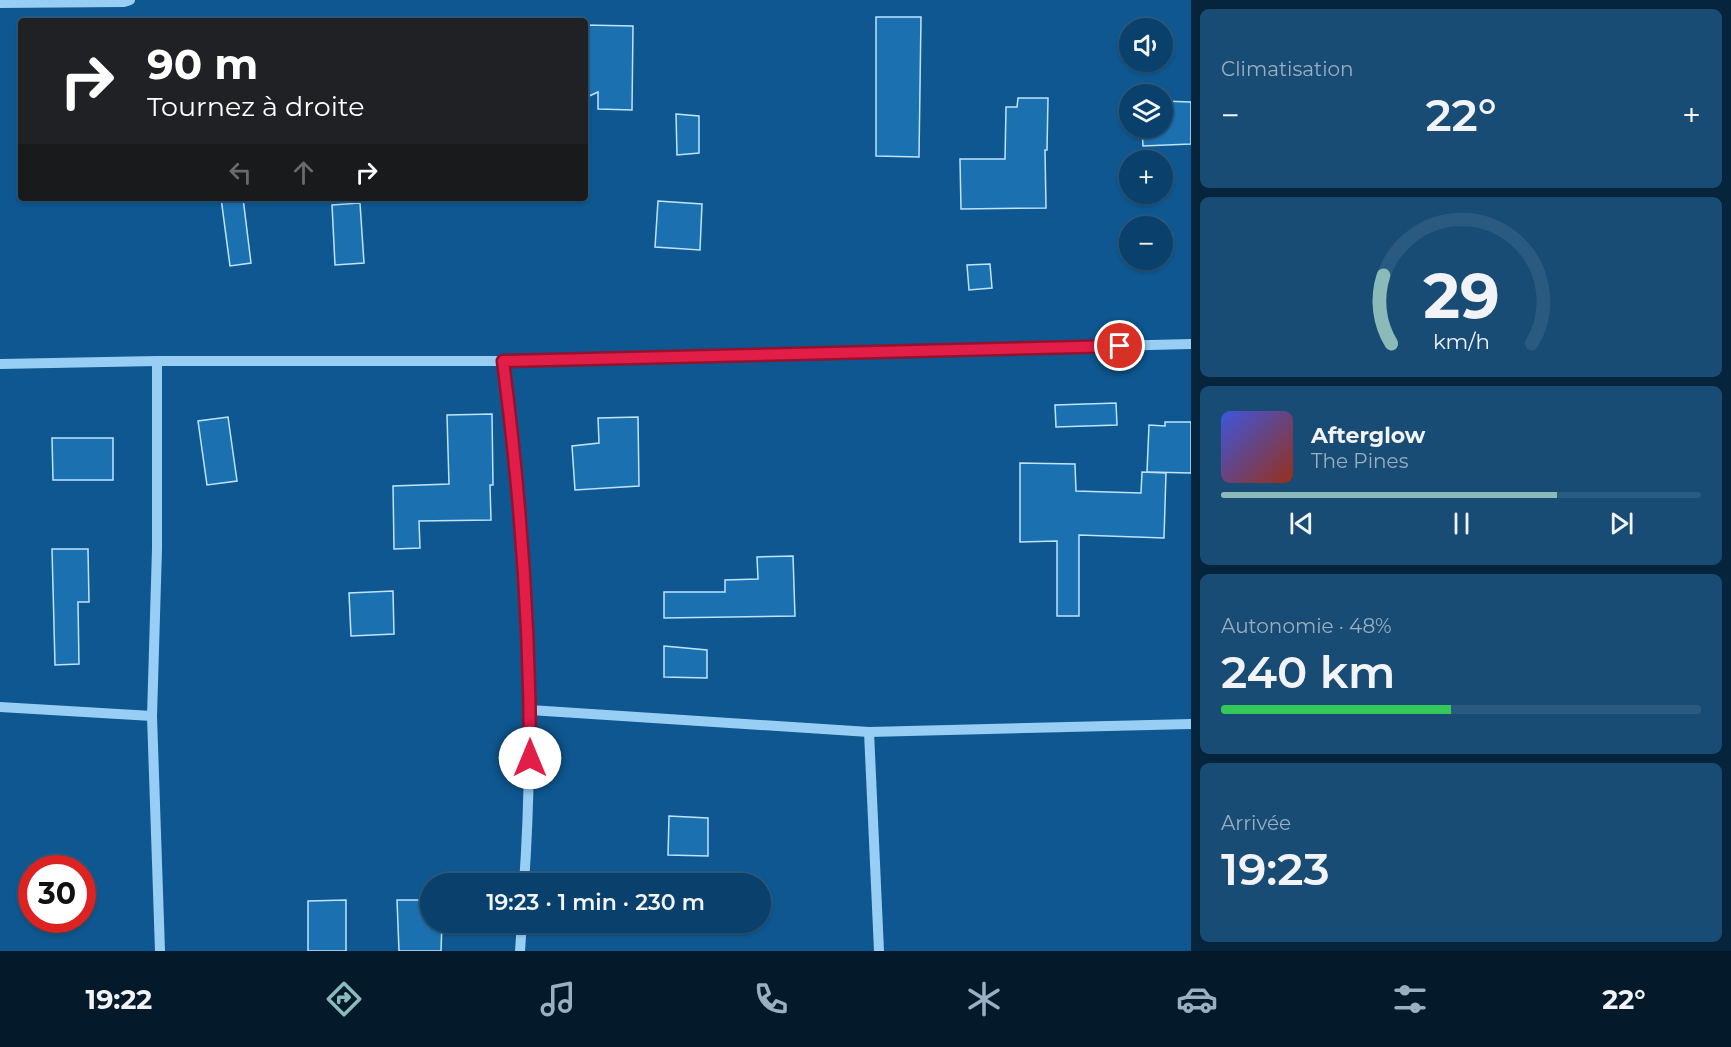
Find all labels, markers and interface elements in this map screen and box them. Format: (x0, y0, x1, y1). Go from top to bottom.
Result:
map controls (1119, 18, 1173, 270)
button: sound (1119, 18, 1173, 72)
text: 90 m (147, 38, 258, 90)
icon: right (48, 42, 126, 120)
text: Climatisation (1221, 57, 1354, 81)
button: layers (1119, 84, 1173, 138)
text: 22° (1425, 87, 1497, 142)
text: Tournez à droite (147, 90, 365, 123)
text: − (1221, 95, 1240, 135)
text: + (1682, 95, 1701, 135)
button: + (1119, 150, 1173, 204)
icon: left (224, 156, 257, 189)
icon: ahead (287, 156, 320, 189)
icon: right (350, 156, 383, 189)
button: − (1119, 216, 1173, 270)
text: 29 (1423, 258, 1499, 334)
pin (1094, 320, 1145, 371)
icon: arrive (1103, 329, 1136, 362)
text: km/h (1432, 329, 1490, 355)
text: Afterglow (1311, 422, 1425, 449)
text: The Pines (1311, 449, 1408, 473)
icon: previous (1285, 507, 1318, 540)
icon: pause (1445, 507, 1478, 540)
icon: next (1605, 507, 1638, 540)
text: Autonomie · 48% (1221, 614, 1392, 638)
text: 240 km (1221, 644, 1396, 699)
position arrow (498, 726, 562, 790)
text: Arrivée (1221, 811, 1291, 835)
text: 19:23 (1221, 841, 1330, 896)
speed limit sign: 30 (18, 855, 96, 933)
text: 19:23 · 1 min · 230 m (486, 889, 705, 916)
icon: directions (323, 978, 365, 1020)
icon: music (537, 978, 579, 1020)
icon: phone (750, 978, 792, 1020)
icon: climate (963, 978, 1005, 1020)
icon: car (1176, 978, 1218, 1020)
icon: filters (1389, 978, 1431, 1020)
text: 19:22 (86, 983, 152, 1016)
text: 22° (1602, 983, 1645, 1016)

